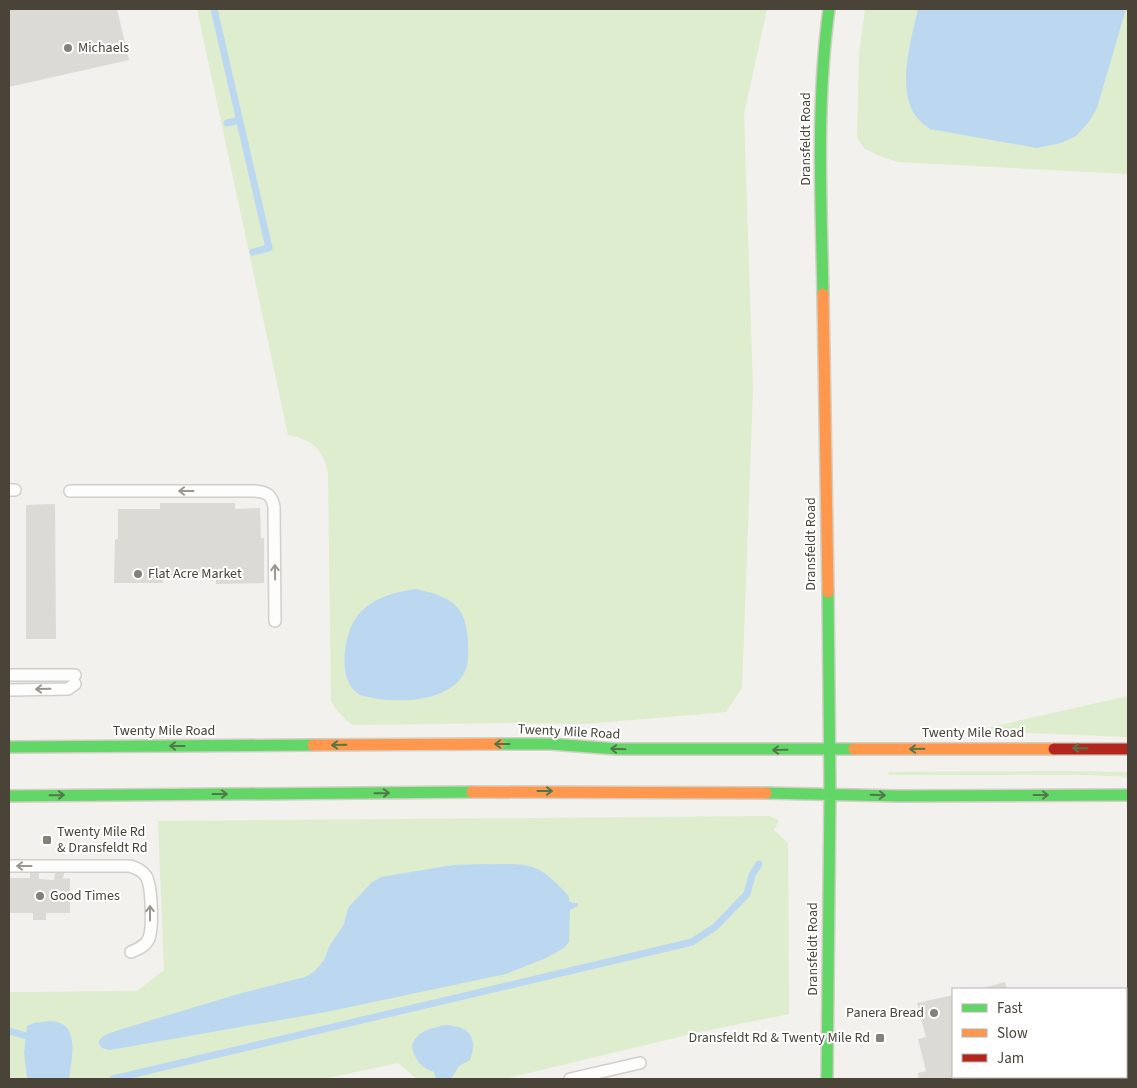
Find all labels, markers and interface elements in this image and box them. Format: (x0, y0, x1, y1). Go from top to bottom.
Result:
place label: Michaels (78, 38, 129, 58)
marker: Michaels (62, 42, 74, 54)
street label: Dransfeldt Road (796, 92, 816, 186)
one-way arrow (179, 486, 195, 496)
street label: Dransfeldt Road (801, 497, 821, 591)
place label: Flat Acre Market (148, 564, 242, 584)
one-way arrow (270, 564, 280, 580)
marker: Flat Acre Market (132, 568, 144, 580)
one-way arrow (35, 684, 51, 694)
street label: Twenty Mile Road (517, 719, 621, 745)
street label: Twenty Mile Road (113, 721, 215, 741)
street label: Twenty Mile Road (922, 723, 1024, 743)
one-way arrow (494, 739, 510, 749)
one-way arrow (332, 740, 348, 750)
one-way arrow (169, 741, 186, 751)
one-way arrow (610, 744, 626, 754)
one-way arrow (909, 744, 925, 753)
one-way arrow (1072, 744, 1088, 753)
one-way arrow (773, 745, 789, 755)
one-way arrow (536, 786, 553, 796)
one-way arrow (374, 788, 390, 798)
one-way arrow (212, 789, 228, 799)
one-way arrow (870, 790, 886, 800)
one-way arrow (1032, 790, 1048, 800)
one-way arrow (49, 791, 65, 800)
place label: Twenty Mile Rd & Dransfeldt Rd (57, 822, 147, 858)
marker: Twenty Mile Rd & Dransfeldt Rd (41, 834, 53, 846)
one-way arrow (16, 861, 32, 871)
place label: Good Times (50, 886, 120, 906)
marker: Good Times (34, 890, 46, 902)
street label: Dransfeldt Road (803, 902, 823, 996)
one-way arrow (145, 905, 155, 921)
legend (952, 988, 1127, 1078)
text: Fast (997, 998, 1023, 1019)
place label: Panera Bread (846, 1003, 924, 1023)
marker: Panera Bread (928, 1007, 940, 1019)
text: Slow (997, 1023, 1028, 1044)
place label: Dransfeldt Rd & Twenty Mile Rd (689, 1028, 870, 1048)
marker: Dransfeldt Rd & Twenty Mile Rd (874, 1032, 886, 1044)
text: Jam (997, 1048, 1024, 1069)

